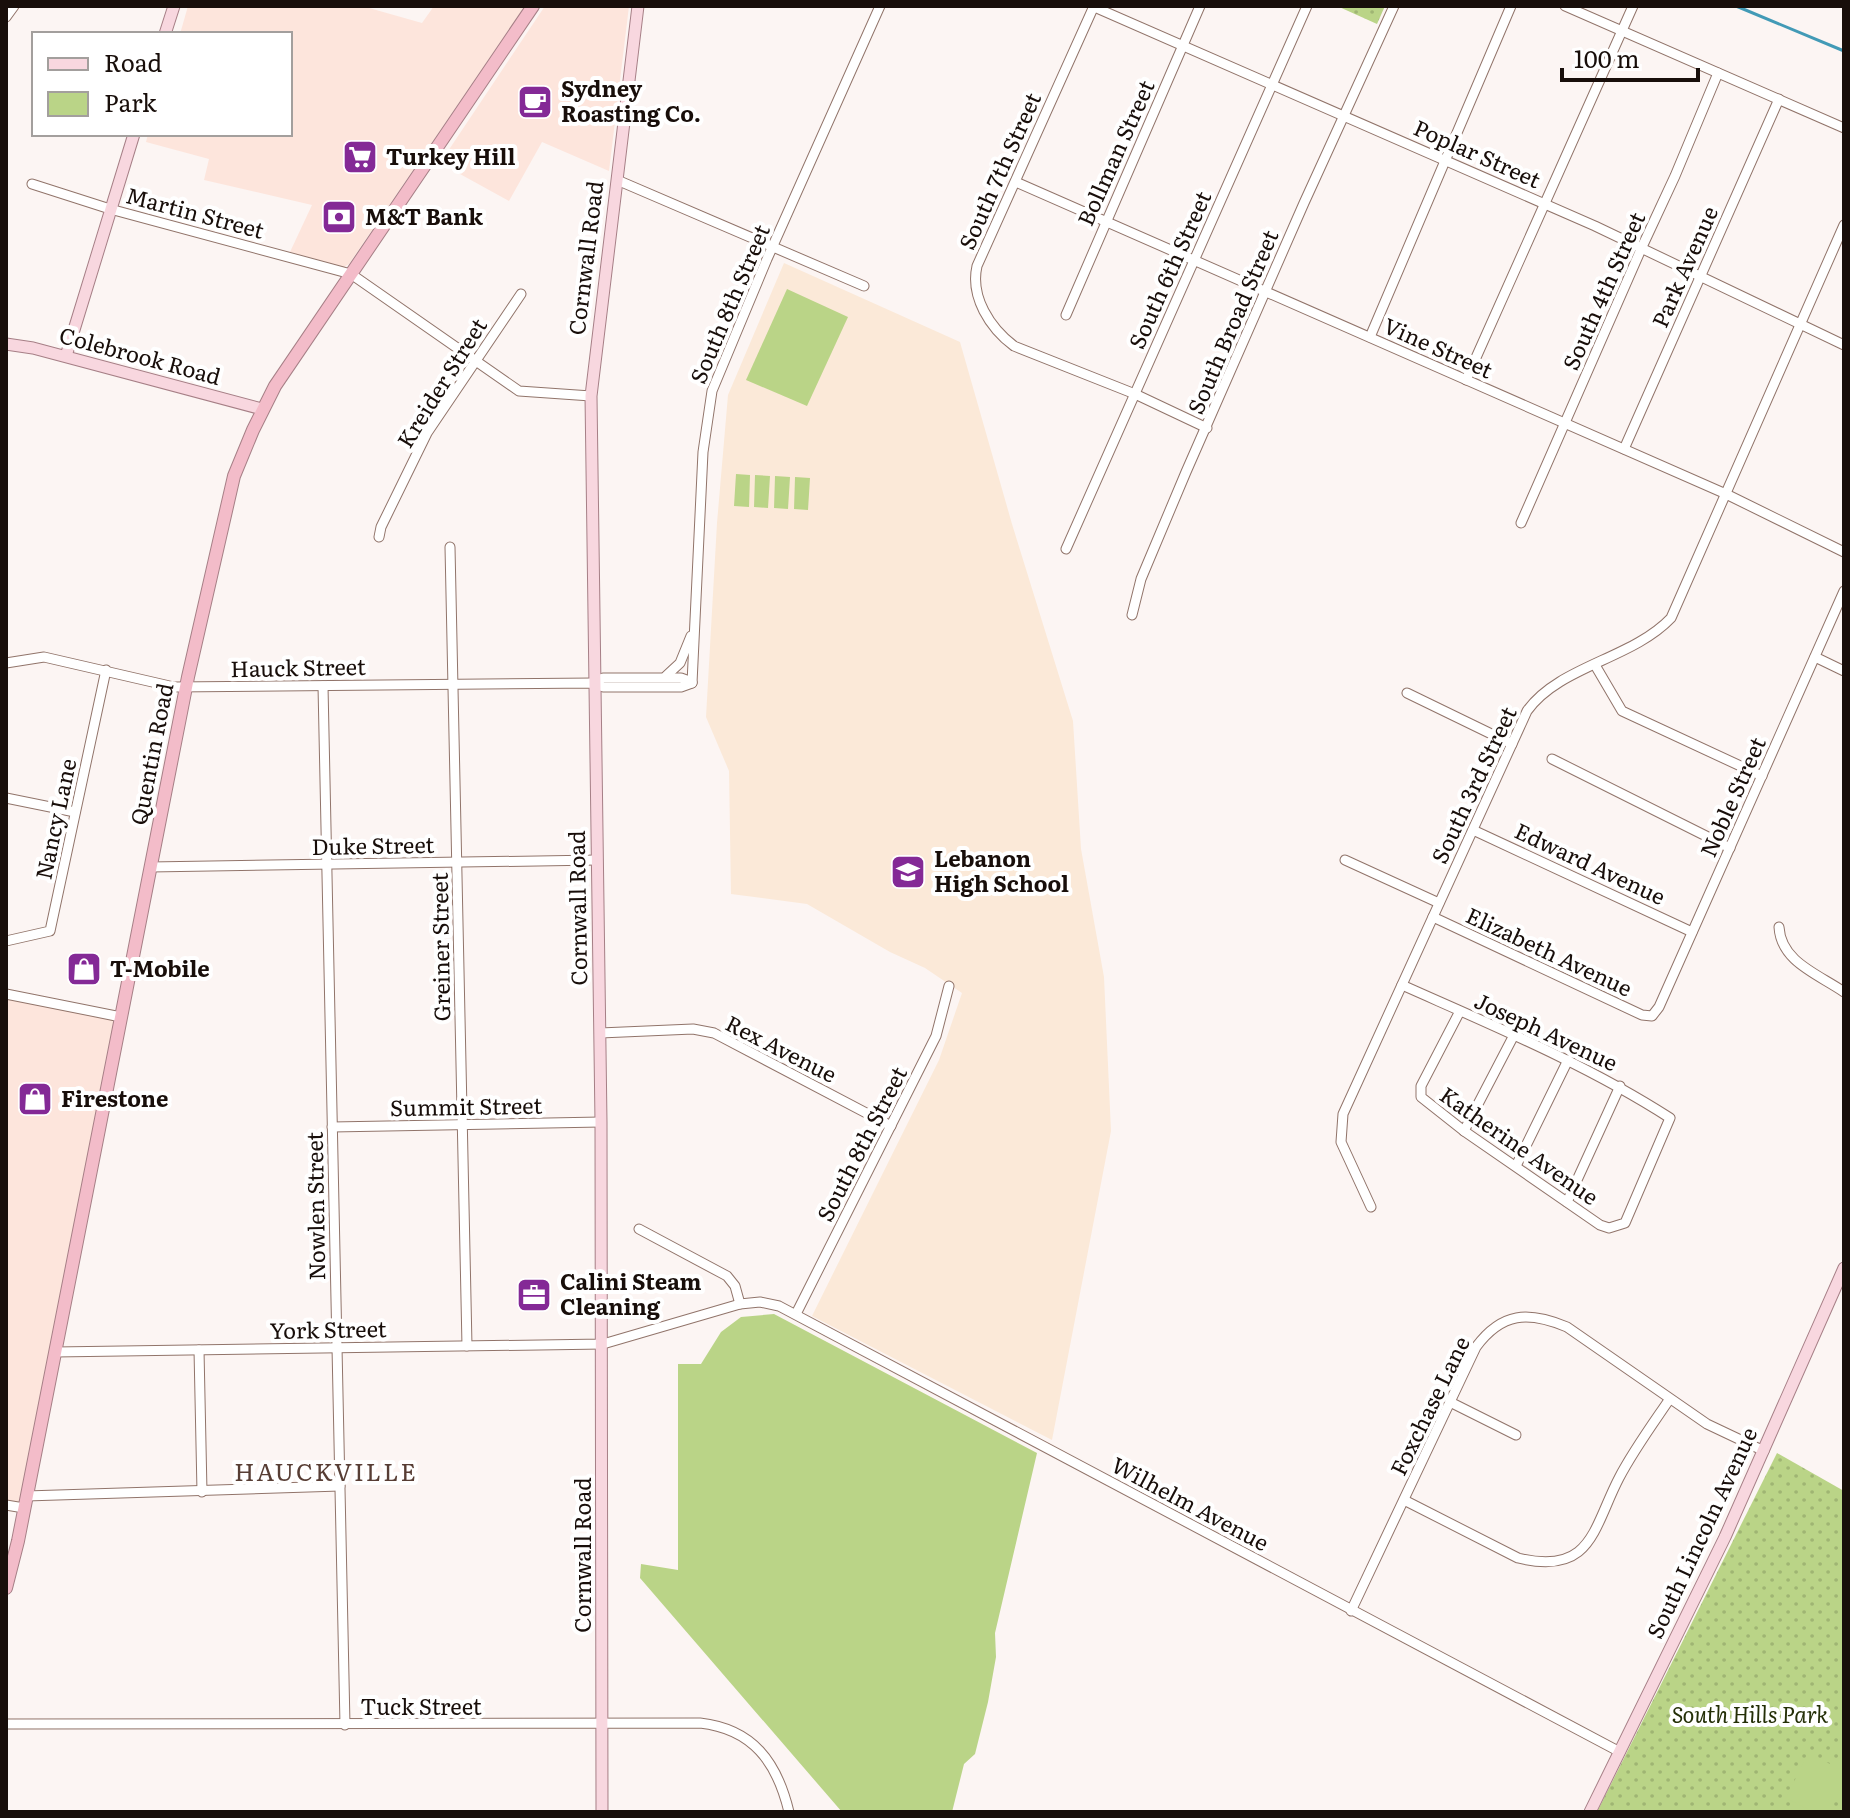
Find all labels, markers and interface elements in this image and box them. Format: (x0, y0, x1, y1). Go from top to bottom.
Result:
legend (32, 32, 292, 136)
scale bar (1562, 32, 1698, 82)
text: 100 m (1574, 40, 1640, 75)
text: Road (104, 44, 163, 79)
place label: Sydney Roasting Co. (561, 71, 701, 129)
street label: Bollman Street (1068, 74, 1162, 231)
cafe icon: Sydney Roasting Co. (516, 83, 554, 121)
text: Park (104, 84, 157, 119)
street label: South 7th Street (949, 86, 1048, 254)
street label: Poplar Street (1409, 110, 1547, 195)
supermarket icon: Turkey Hill (341, 138, 379, 176)
place label: Turkey Hill (386, 139, 516, 172)
street label: Martin Street (123, 177, 268, 246)
street label: Cornwall Road (559, 179, 610, 337)
street label: South 6th Street (1119, 185, 1218, 354)
bank icon: M&T Bank (320, 198, 358, 236)
place label: M&T Bank (365, 199, 483, 232)
street label: Park Avenue (1642, 200, 1725, 332)
street label: South 4th Street (1553, 206, 1652, 375)
street label: South 8th Street (680, 219, 777, 388)
street label: South Broad Street (1178, 224, 1285, 419)
street label: Vine Street (1379, 308, 1499, 385)
street label: Kreider Street (388, 311, 494, 454)
street label: Colebrook Road (56, 317, 225, 392)
street label: Hauck Street (230, 649, 366, 684)
street label: Quentin Road (121, 680, 180, 828)
street label: South 3rd Street (1422, 700, 1524, 868)
street label: Noble Street (1690, 731, 1773, 862)
street label: Nancy Lane (26, 755, 83, 882)
street label: Edward Avenue (1510, 813, 1671, 912)
street label: Duke Street (311, 827, 435, 862)
street label: Cornwall Road (559, 830, 594, 986)
place label: Lebanon High School (934, 841, 1069, 899)
school or university icon: Lebanon High School (889, 853, 927, 891)
street label: Greiner Street (422, 872, 457, 1022)
street label: Elizabeth Avenue (1461, 898, 1638, 1004)
shop icon: T-Mobile (65, 950, 103, 988)
place label: T-Mobile (110, 951, 210, 984)
street label: Joseph Avenue (1470, 983, 1624, 1078)
street label: Rex Avenue (720, 1006, 843, 1090)
street label: South 8th Street (807, 1060, 914, 1227)
street label: Katherine Avenue (1434, 1078, 1606, 1212)
shop icon: Firestone (16, 1080, 54, 1118)
place label: Firestone (61, 1081, 168, 1114)
street label: Summit Street (390, 1088, 542, 1123)
street label: Nowlen Street (297, 1131, 332, 1281)
place label: Calini Steam Cleaning (560, 1264, 702, 1322)
office icon: Calini Steam Cleaning (515, 1276, 553, 1314)
street label: York Street (269, 1311, 387, 1346)
street label: Foxchase Lane (1381, 1330, 1477, 1481)
street label: South Lincoln Avenue (1637, 1421, 1764, 1643)
street label: Wilhelm Avenue (1106, 1447, 1275, 1558)
district label: HAUCKVILLE (234, 1453, 418, 1488)
street label: Cornwall Road (565, 1477, 598, 1633)
street label: Tuck Street (360, 1689, 482, 1722)
park label: South Hills Park (1672, 1697, 1828, 1730)

